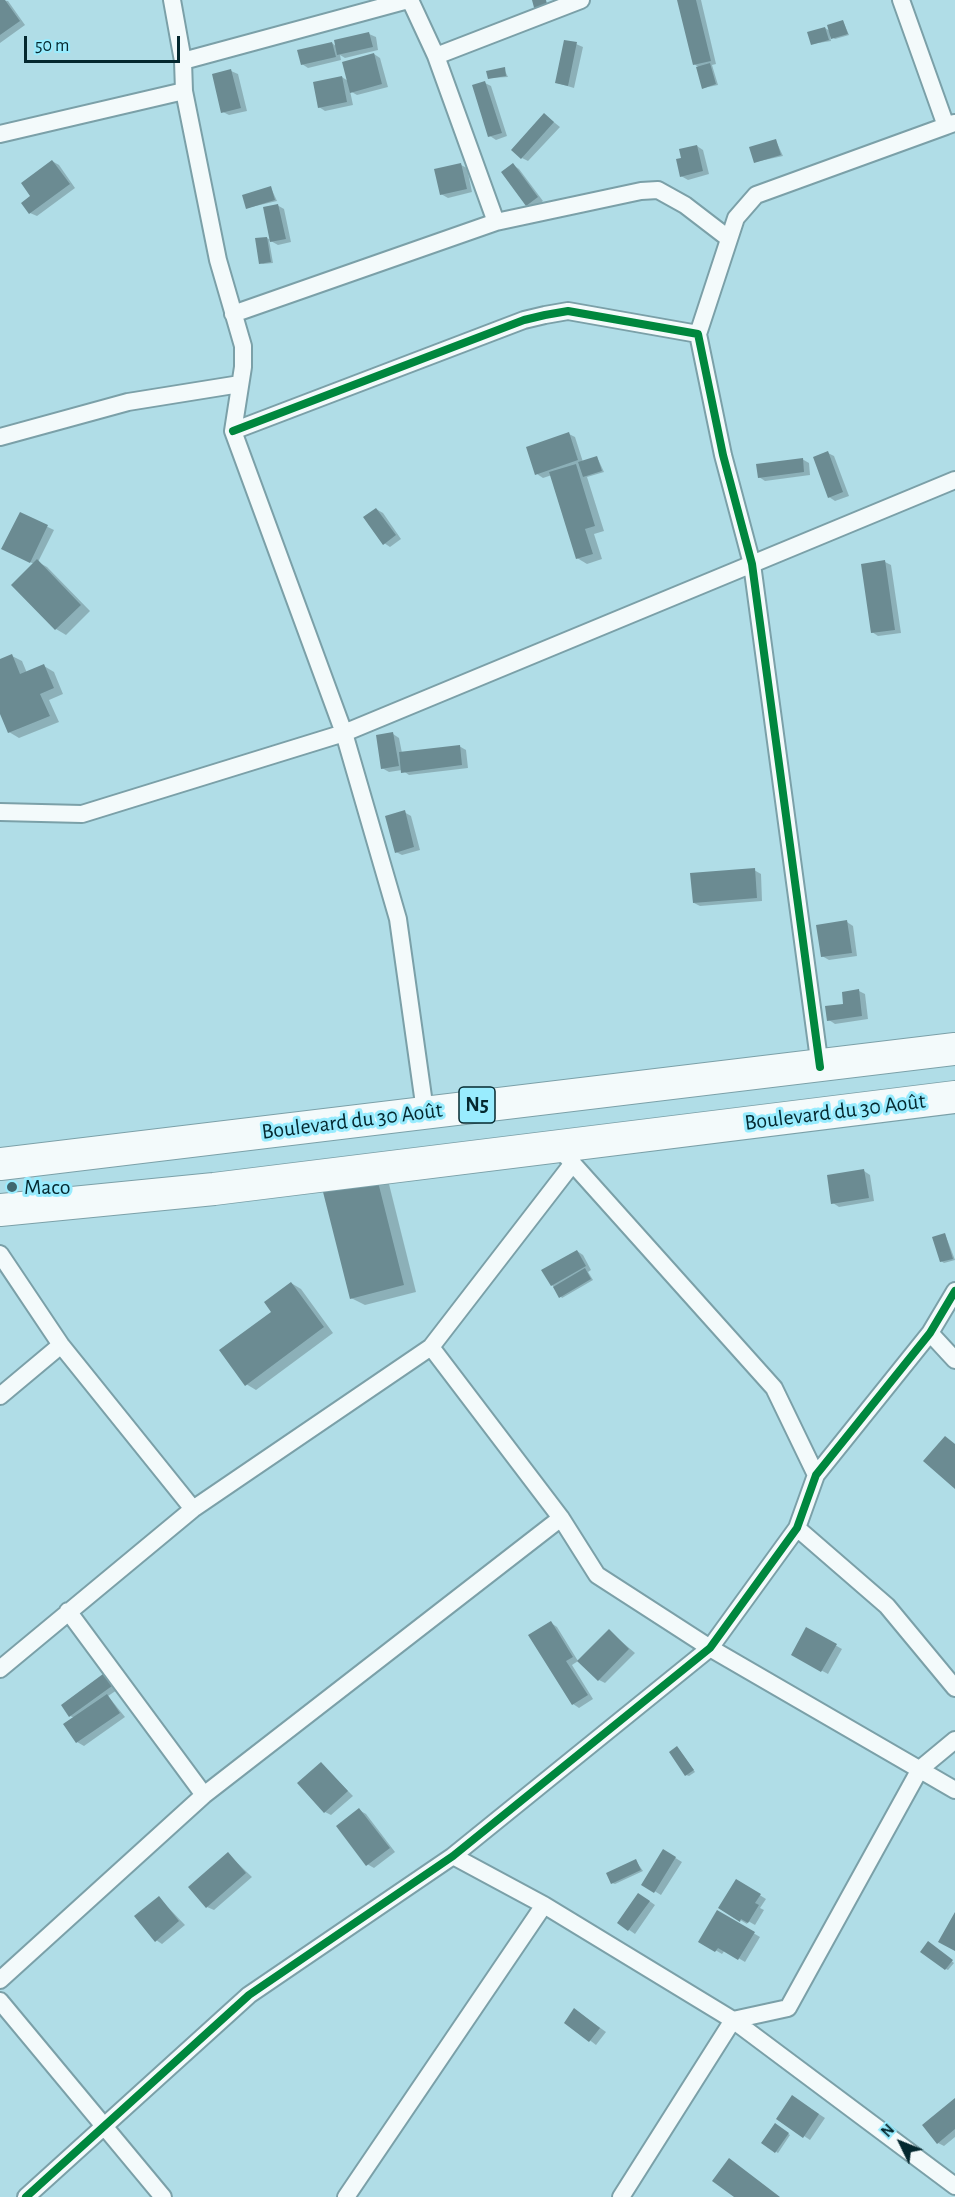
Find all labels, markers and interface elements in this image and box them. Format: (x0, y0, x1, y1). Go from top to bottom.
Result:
scale bar (27, 24, 183, 62)
text: 50 m (35, 37, 69, 55)
road number: N5 (459, 1087, 495, 1123)
street label: Boulevard du 30 Août (743, 1088, 927, 1136)
street label: Boulevard du 30 Août (260, 1097, 444, 1145)
place label: Maco (24, 1174, 71, 1200)
marker: Maco (5, 1180, 19, 1194)
north arrow (871, 2113, 931, 2173)
text: N (878, 2121, 897, 2140)

